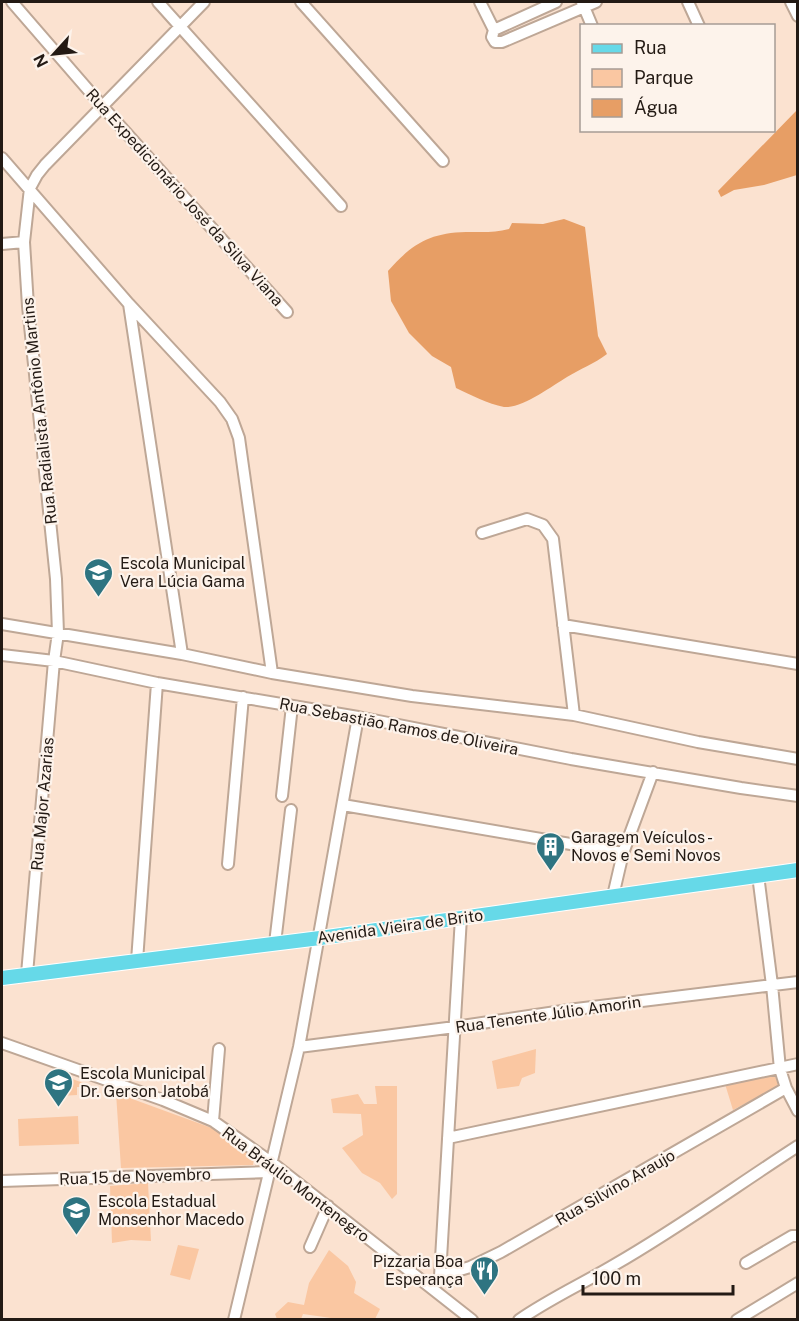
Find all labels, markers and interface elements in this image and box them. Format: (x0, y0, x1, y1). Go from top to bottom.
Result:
north arrow (24, 24, 84, 84)
legend (580, 24, 775, 132)
text: Rua (634, 37, 666, 58)
text: N (30, 51, 52, 70)
text: Parque (634, 67, 694, 88)
street label: Rua Expedicionário José da Silva Viana (82, 85, 287, 310)
text: Água (634, 96, 678, 118)
street label: Rua Radialista Antônio Martins (18, 297, 61, 525)
place label: Escola Municipal Vera Lúcia Gama (120, 554, 246, 591)
school or university icon: Escola Municipal Vera Lúcia Gama (83, 556, 115, 598)
street label: Rua Sebastião Ramos de Oliveira (278, 694, 520, 759)
street label: Rua Major Azarias (27, 736, 58, 872)
place label: Garagem Veículos - Novos e Semi Novos (571, 828, 721, 865)
building icon: Garagem Veículos - Novos e Semi Novos (534, 830, 566, 872)
street label: Avenida Vieira de Brito (316, 905, 484, 948)
street label: Rua Tenente Júlio Amorin (454, 992, 642, 1037)
place label: Escola Municipal Dr. Gerson Jatobá (80, 1064, 209, 1101)
school or university icon: Escola Municipal Dr. Gerson Jatobá (43, 1066, 75, 1108)
street label: Rua Bráulio Montenegro (218, 1123, 373, 1246)
street label: Rua Silvino Araujo (552, 1145, 678, 1229)
street label: Rua 15 de Novembro (59, 1164, 211, 1189)
place label: Escola Estadual Monsenhor Macedo (98, 1192, 244, 1229)
school or university icon: Escola Estadual Monsenhor Macedo (61, 1194, 93, 1236)
place label: Pizzaria Boa Esperança (373, 1252, 463, 1289)
restaurant icon: Pizzaria Boa Esperança (468, 1254, 500, 1296)
scale bar (583, 1258, 733, 1296)
text: 100 m (592, 1268, 641, 1289)

